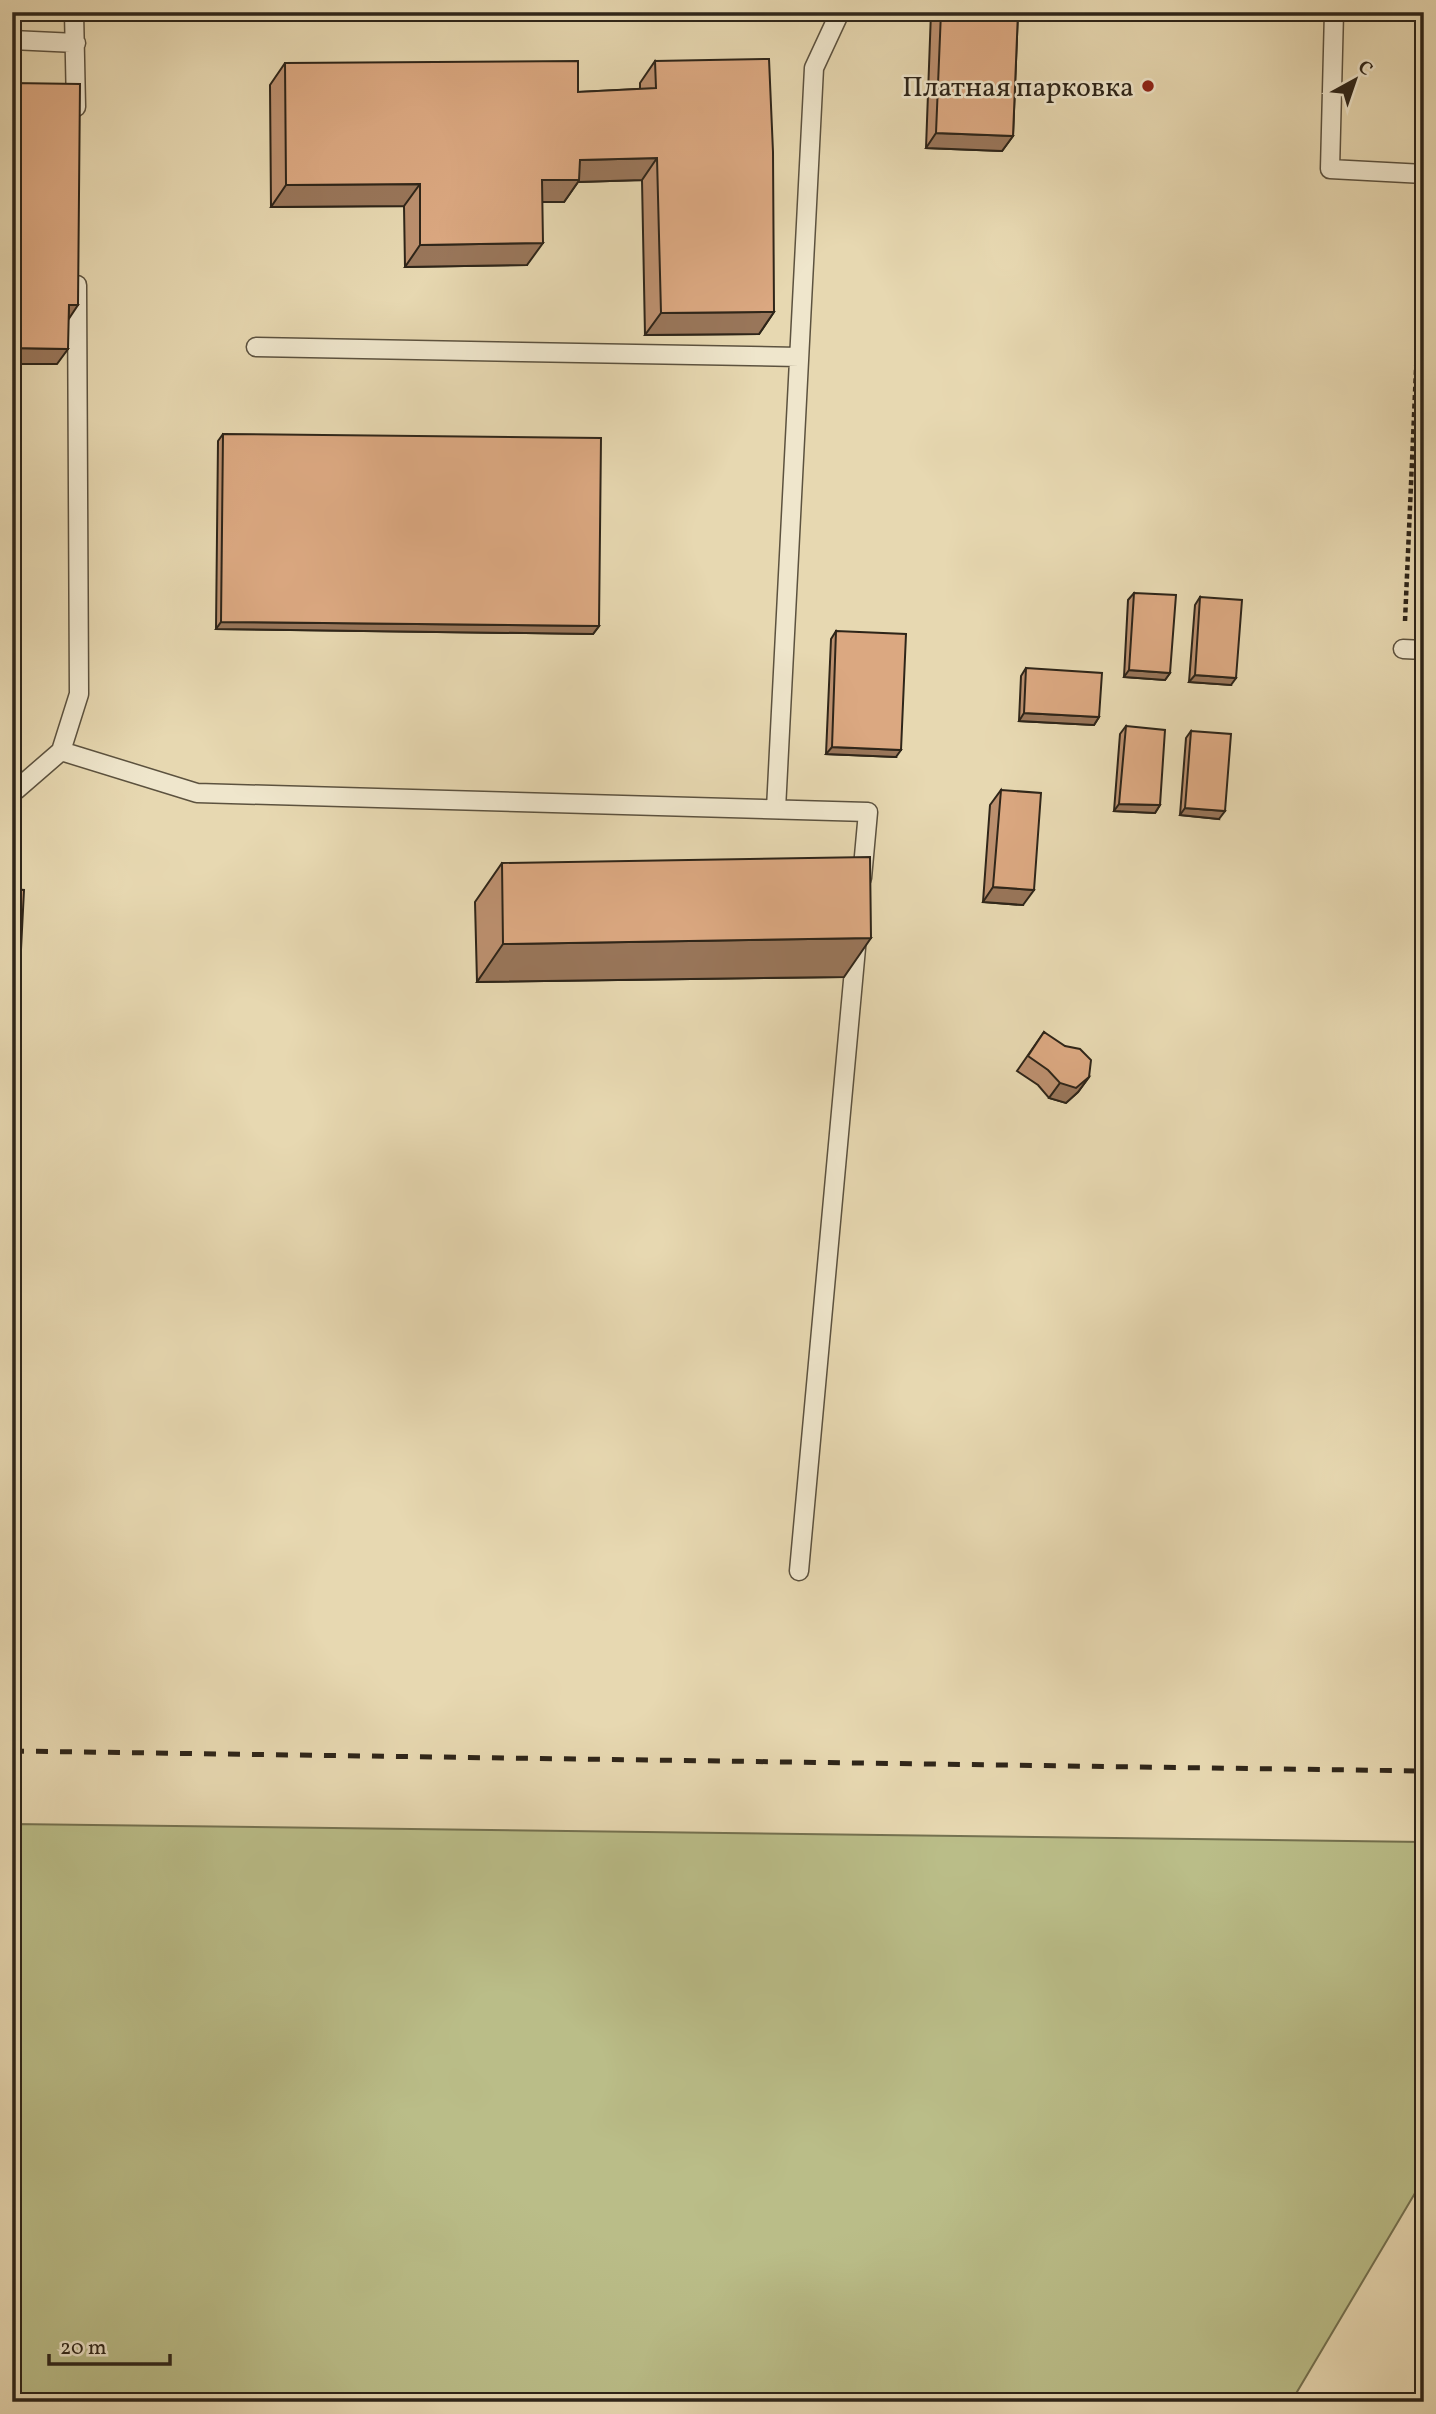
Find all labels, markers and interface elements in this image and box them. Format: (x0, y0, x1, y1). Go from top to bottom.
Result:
north arrow (1320, 46, 1390, 116)
text: С (1352, 55, 1378, 82)
place label: Платная парковка (902, 69, 1134, 108)
marker: Платная парковка (1140, 78, 1156, 94)
scale bar (49, 2323, 170, 2367)
text: 20 m (60, 2334, 106, 2363)

